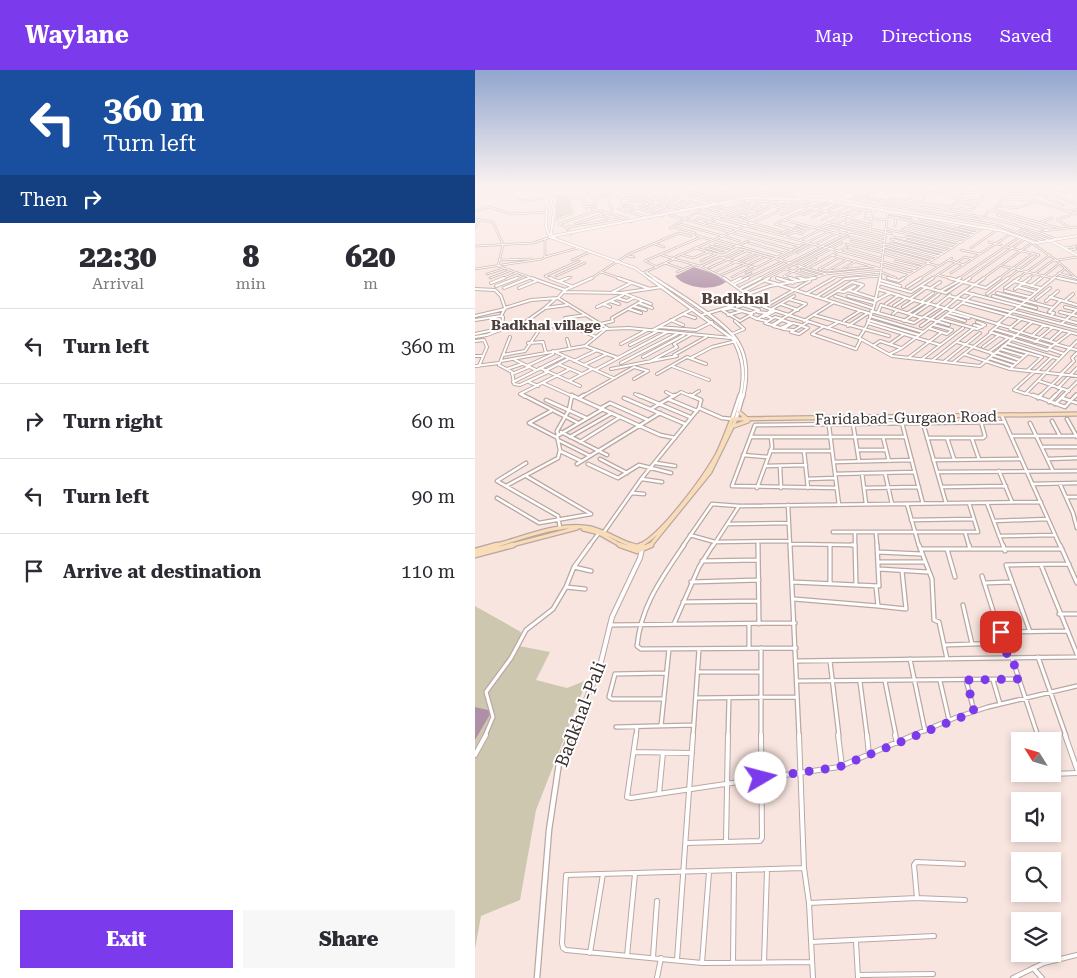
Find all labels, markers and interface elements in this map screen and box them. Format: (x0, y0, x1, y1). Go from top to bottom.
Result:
text: Waylane (25, 21, 129, 49)
text: Map (815, 25, 853, 46)
text: Directions (881, 25, 972, 46)
text: Saved (1000, 25, 1052, 46)
text: 360 m (103, 89, 204, 130)
icon: left (20, 90, 85, 155)
text: Turn left (103, 131, 196, 156)
icon: right (78, 185, 106, 213)
text: Then (20, 188, 68, 211)
text: 22:30 (79, 239, 157, 274)
text: 8 (242, 239, 259, 274)
text: 620 (345, 239, 396, 274)
text: Arrival (92, 274, 144, 293)
text: min (236, 274, 266, 293)
text: m (363, 274, 378, 293)
district label: Badkhal (701, 289, 770, 308)
district label: Badkhal village (491, 317, 601, 333)
icon: left (20, 332, 48, 360)
text: Turn left (63, 335, 149, 358)
text: 360 m (401, 335, 455, 358)
icon: right (20, 407, 48, 435)
street label: Faridabad-Gurgaon Road (815, 407, 998, 429)
text: Turn right (63, 410, 163, 433)
text: 60 m (412, 410, 455, 433)
icon: left (20, 482, 48, 510)
text: Turn left (63, 485, 149, 508)
text: 90 m (412, 485, 455, 508)
icon: arrive (20, 557, 48, 585)
text: Arrive at destination (63, 560, 261, 583)
text: 110 m (401, 560, 455, 583)
pin (980, 611, 1022, 653)
icon: arrive (987, 618, 1015, 646)
street label: Badkhal-Pali (550, 658, 610, 770)
north arrow (1011, 732, 1061, 782)
map controls (1011, 732, 1061, 962)
position arrow (734, 751, 786, 803)
button: sound (1011, 792, 1061, 842)
button: search (1011, 852, 1061, 902)
button: Exit (20, 910, 233, 968)
button: Share (243, 910, 455, 968)
button: layers (1011, 912, 1061, 962)

